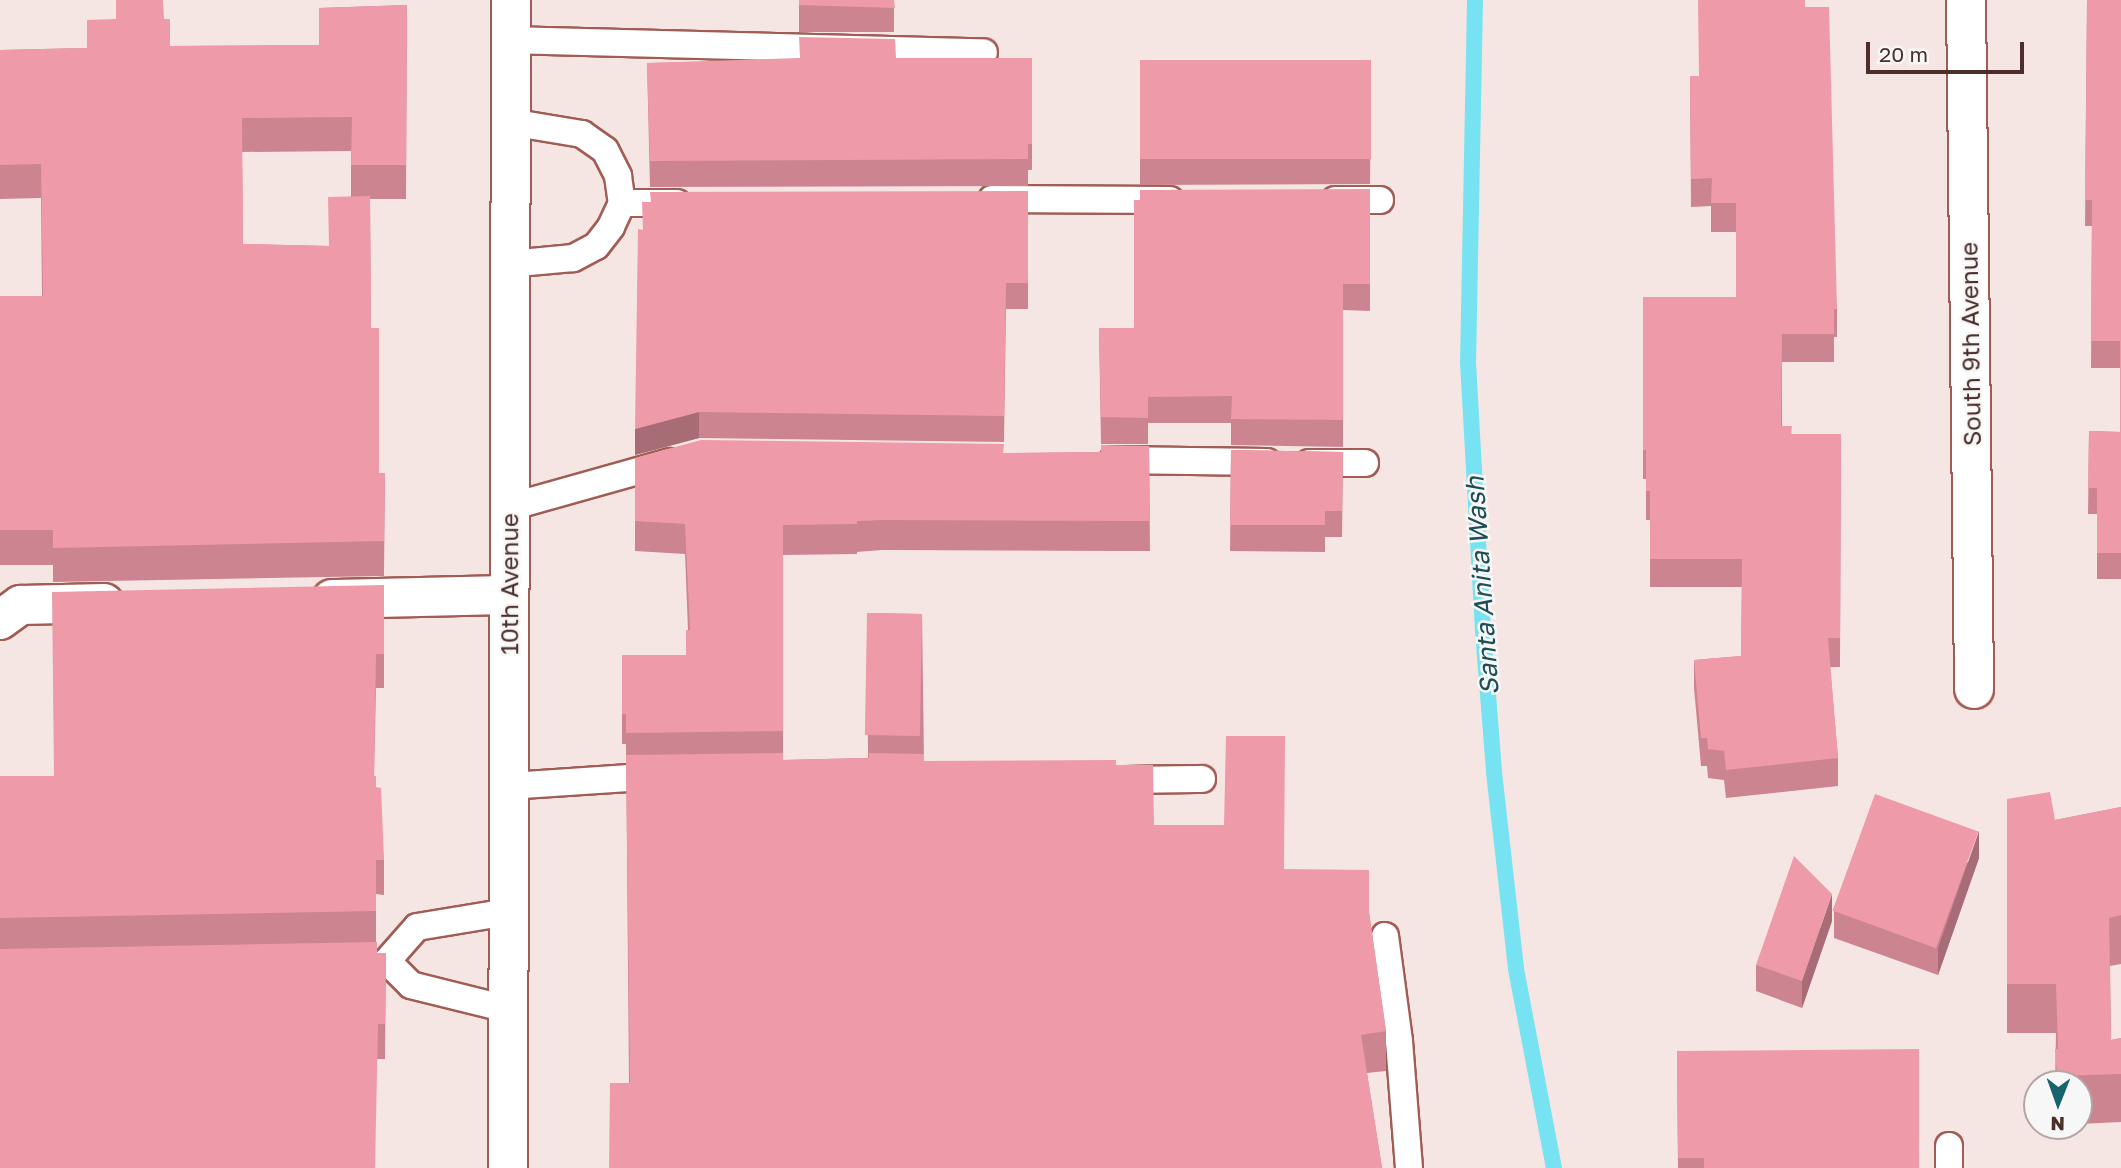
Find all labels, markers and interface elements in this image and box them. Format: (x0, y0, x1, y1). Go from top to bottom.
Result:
scale bar (1869, 28, 2026, 72)
text: 20 m (1879, 41, 1928, 67)
street label: South 9th Avenue (1954, 242, 1986, 446)
water label: Santa Anita Wash (1459, 476, 1505, 696)
street label: 10th Avenue (495, 513, 523, 655)
north arrow (2023, 1070, 2093, 1140)
text: N (2050, 1113, 2065, 1136)

